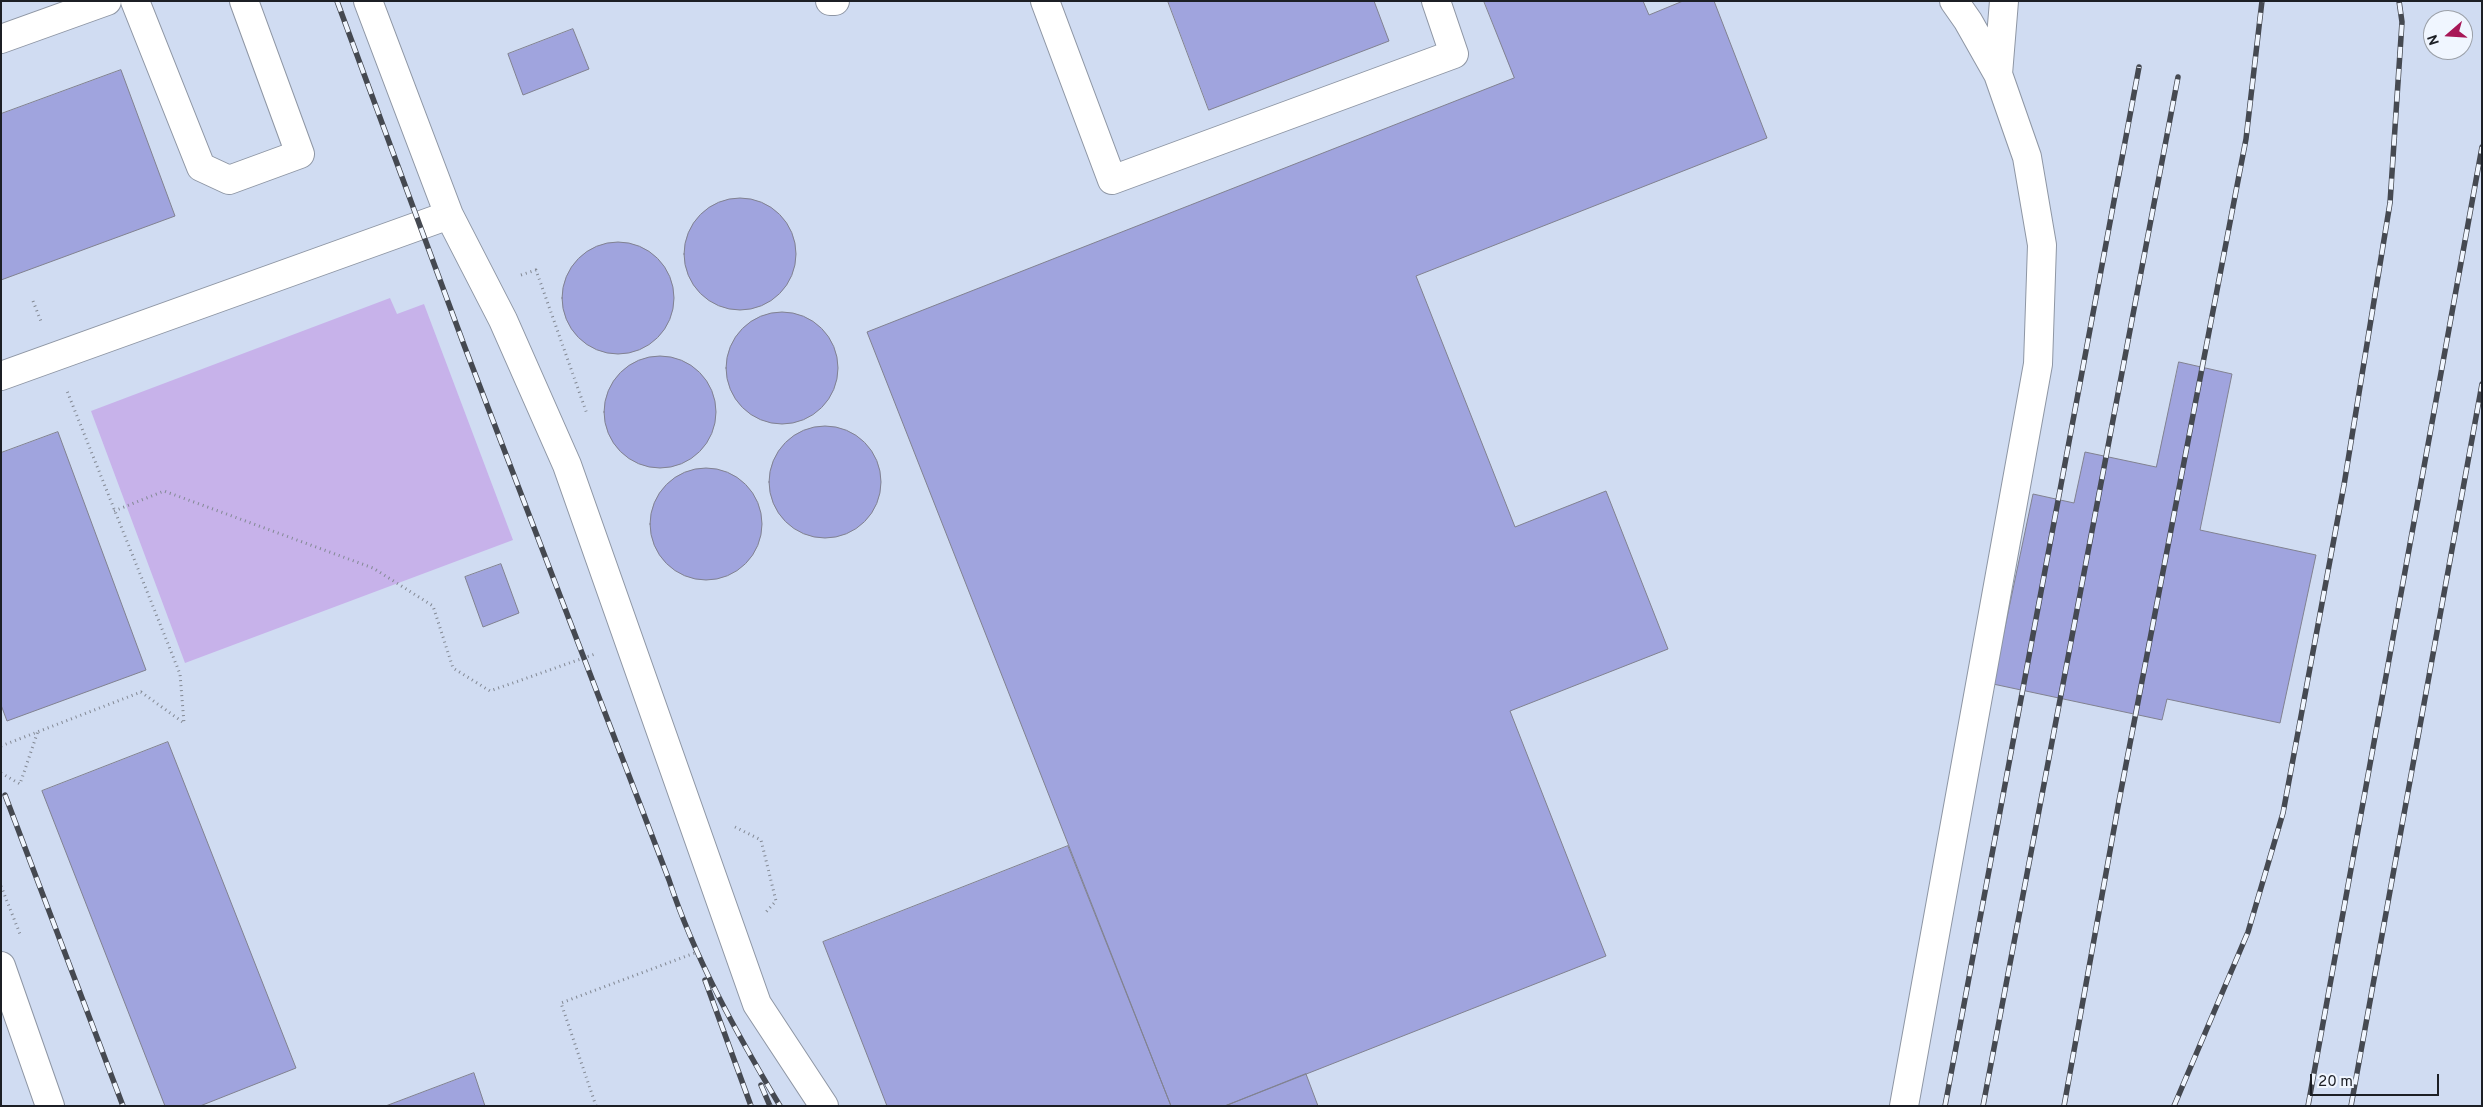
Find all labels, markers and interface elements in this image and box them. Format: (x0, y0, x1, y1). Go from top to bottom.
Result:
north arrow (2423, 10, 2473, 60)
text: N (2425, 32, 2444, 47)
scale bar (2313, 1064, 2442, 1096)
text: 20 m (2318, 1073, 2353, 1092)

